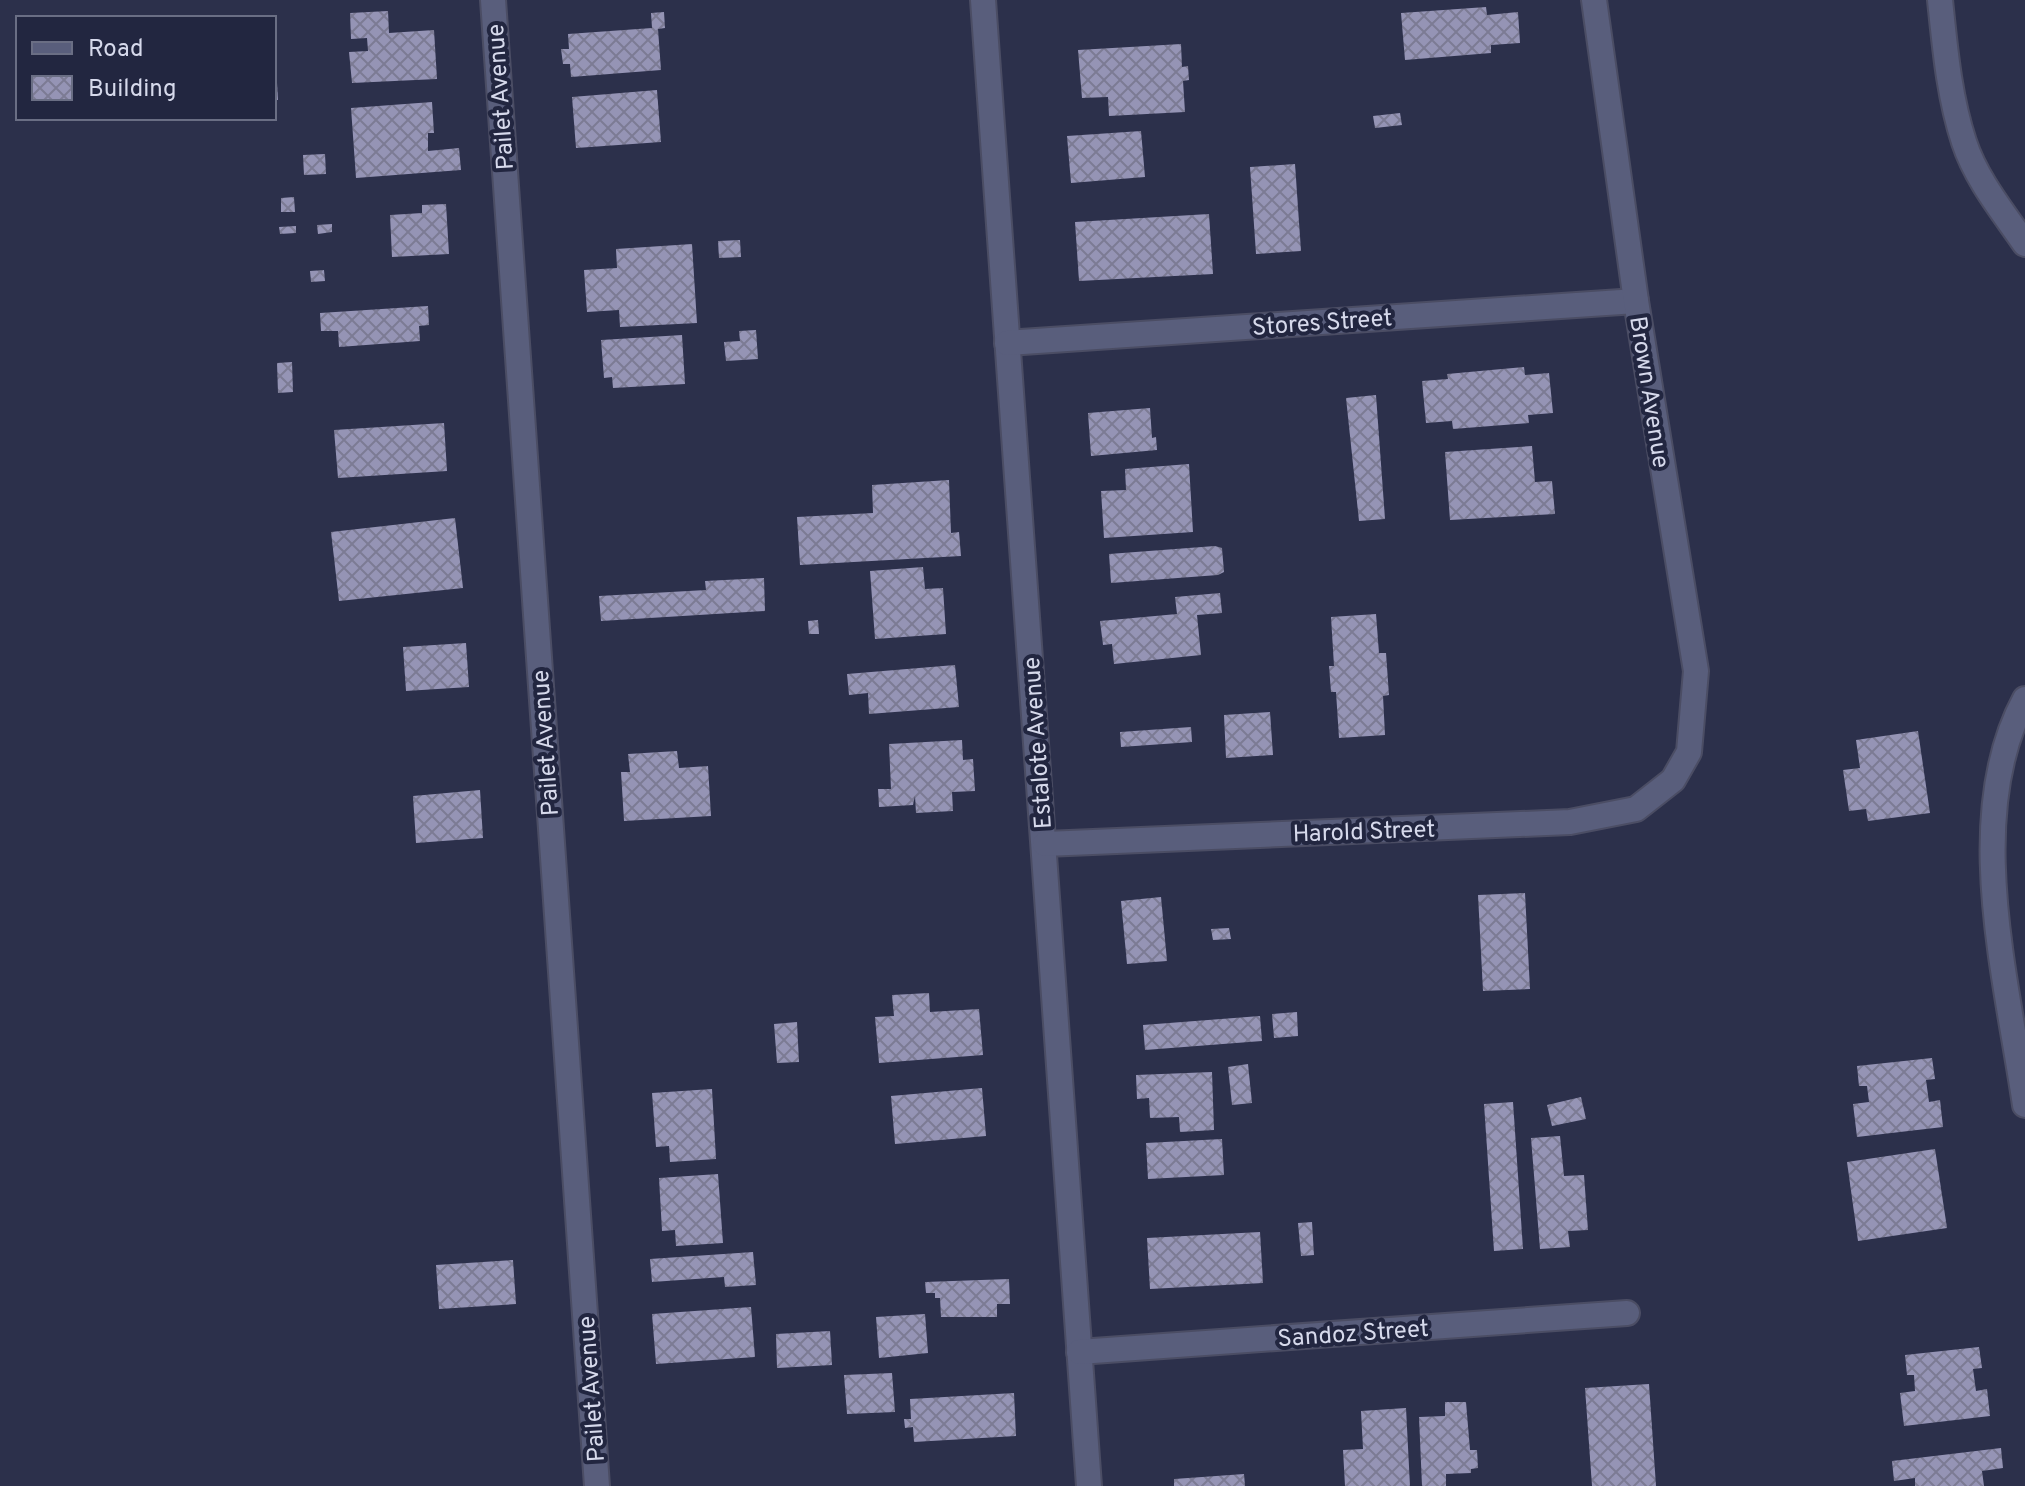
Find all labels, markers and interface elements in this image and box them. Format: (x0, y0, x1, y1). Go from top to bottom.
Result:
legend (16, 16, 276, 120)
street label: Pailet Avenue (482, 23, 522, 171)
text: Road (88, 35, 144, 65)
text: Building (88, 75, 177, 105)
street label: Stores Street (1251, 304, 1393, 344)
street label: Brown Avenue (1621, 314, 1675, 470)
street label: Estalote Avenue (1018, 656, 1060, 830)
street label: Pailet Avenue (527, 669, 567, 817)
street label: Harold Street (1292, 816, 1436, 850)
street label: Pailet Avenue (573, 1315, 613, 1463)
street label: Sandoz Street (1276, 1315, 1430, 1355)

